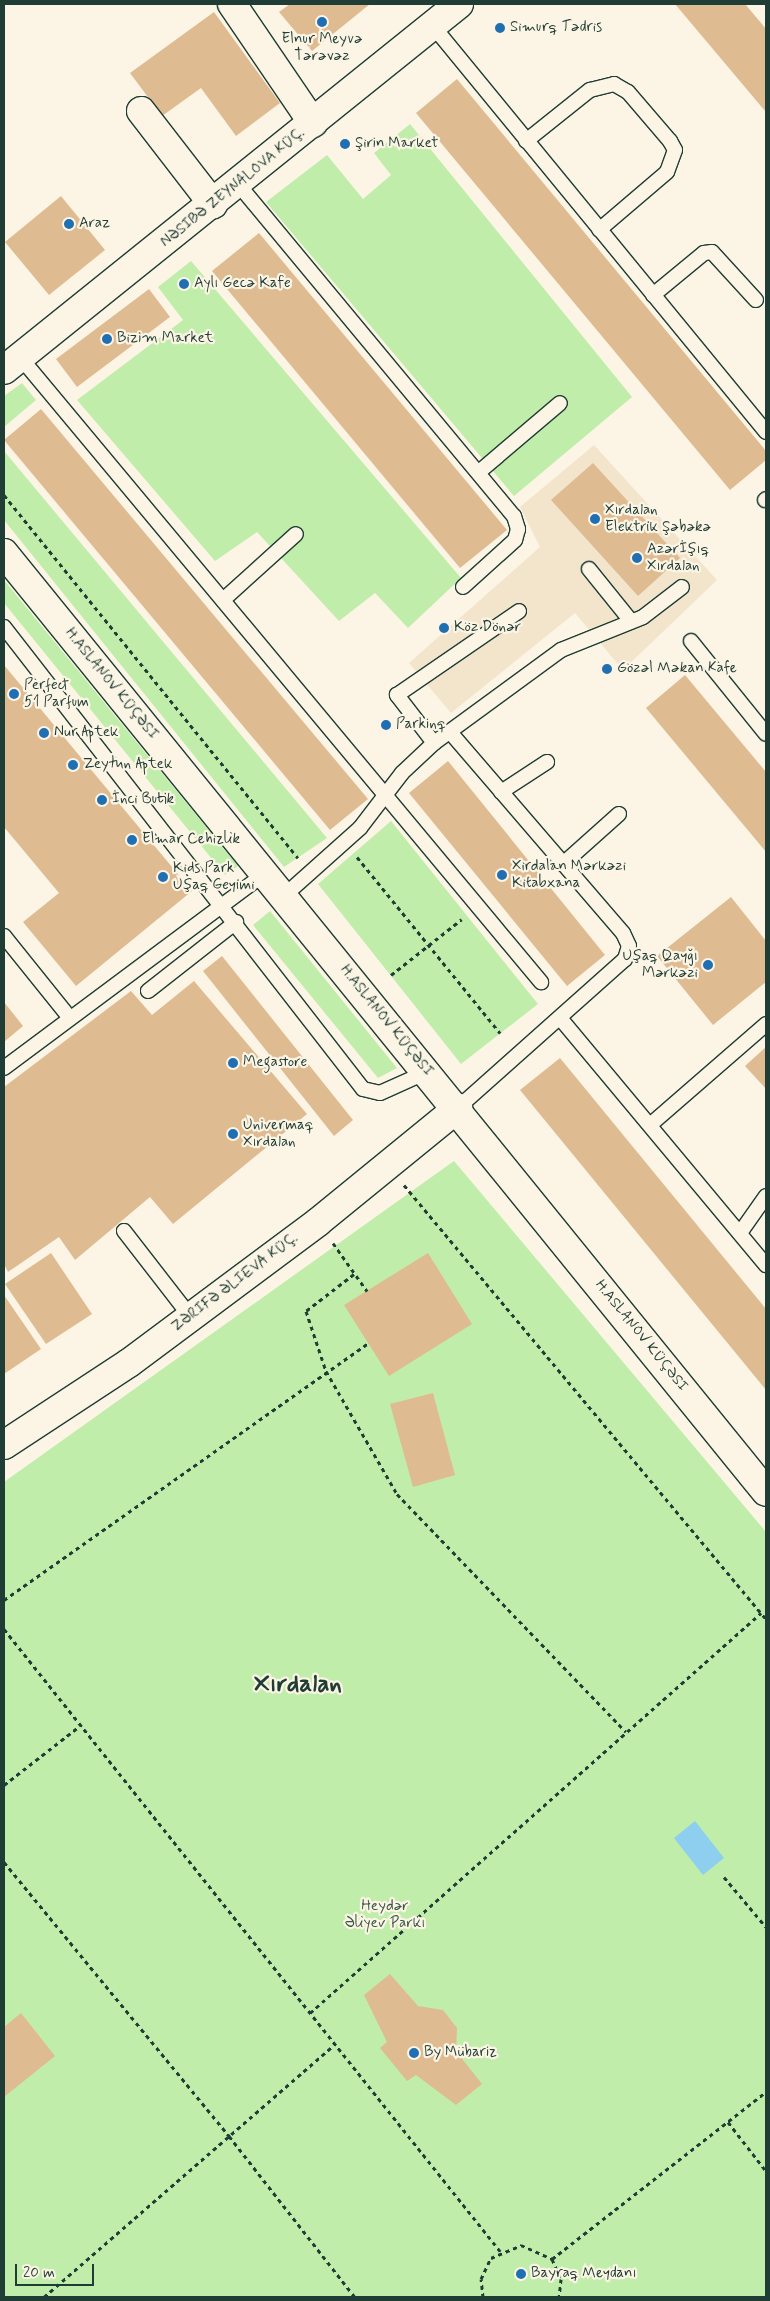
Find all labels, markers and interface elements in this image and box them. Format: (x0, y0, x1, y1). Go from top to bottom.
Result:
marker: Elnur Meyvə Tərəvəz (316, 16, 328, 28)
place label: Simurq Tədris (510, 19, 601, 37)
marker: Simurq Tədris (494, 22, 506, 34)
place label: Elnur Meyvə Tərəvəz (281, 30, 363, 65)
street label: NƏSIBƏ ZEYNALOVA KÜÇ. (157, 124, 309, 252)
place label: Şirin Market (355, 135, 439, 153)
marker: Şirin Market (339, 138, 351, 150)
place label: Araz (79, 215, 110, 233)
marker: Araz (63, 218, 75, 230)
place label: Aylı Gecə Kafe (194, 275, 291, 293)
marker: Aylı Gecə Kafe (178, 278, 190, 290)
place label: Bizim Market (117, 330, 212, 348)
marker: Bizim Market (101, 333, 113, 345)
place label: Xırdalan Elektrik Şəbəkə (605, 501, 711, 536)
marker: Xırdalan Elektrik Şəbəkə (589, 513, 601, 525)
place label: Azərİşıq Xırdalan (647, 540, 709, 575)
marker: Azərİşıq Xırdalan (631, 552, 643, 564)
place label: Köz Dönər (454, 619, 522, 637)
marker: Köz Dönər (438, 622, 450, 634)
street label: H.ASLANOV KÜÇƏSI (60, 625, 162, 743)
place label: Gözəl Məkan Kafe (617, 660, 738, 678)
marker: Gözəl Məkan Kafe (601, 663, 613, 675)
place label: Perfect 51 Parfum (24, 676, 89, 711)
marker: Perfect 51 Parfum (8, 688, 20, 700)
place label: Parkinq (396, 716, 445, 734)
marker: Parkinq (380, 719, 392, 731)
place label: Nur Aptek (54, 724, 118, 742)
marker: Nur Aptek (38, 727, 50, 739)
place label: Zeytun Aptek (83, 756, 172, 774)
marker: Zeytun Aptek (67, 759, 79, 771)
place label: İnci Butik (112, 791, 175, 809)
marker: İnci Butik (96, 794, 108, 806)
place label: Elmar Cehizlik (142, 831, 241, 849)
marker: Elmar Cehizlik (126, 834, 138, 846)
place label: Xirdalan Mərkəzi Kitabxana (512, 857, 627, 892)
place label: Kids Park Uşaq Geyimi (173, 859, 260, 894)
marker: Xirdalan Mərkəzi Kitabxana (496, 869, 508, 881)
marker: Kids Park Uşaq Geyimi (157, 871, 169, 883)
place label: Uşaq Qayğı Mərkəzi (622, 947, 698, 982)
marker: Uşaq Qayğı Mərkəzi (702, 959, 714, 971)
street label: H.ASLANOV KÜÇƏSI (335, 962, 437, 1080)
place label: Megastore (243, 1054, 307, 1072)
marker: Megastore (227, 1057, 239, 1069)
place label: Univermaq Xırdalan (243, 1116, 313, 1151)
marker: Univermaq Xırdalan (227, 1128, 239, 1140)
street label: ZƏRIFƏ ƏLIEVA KÜÇ. (168, 1229, 302, 1337)
street label: H.ASLANOV KÜÇƏSI (590, 1277, 692, 1395)
district label: Xırdalan (254, 1670, 342, 1700)
park label: Heydər Əliyev Parkı (346, 1897, 424, 1932)
place label: By Mübariz (424, 2044, 498, 2062)
marker: By Mübariz (408, 2047, 420, 2059)
scale bar (18, 2254, 96, 2286)
text: 20 m (23, 2263, 55, 2283)
place label: Bayraq Meydanı (531, 2265, 637, 2283)
marker: Bayraq Meydanı (515, 2268, 527, 2280)

